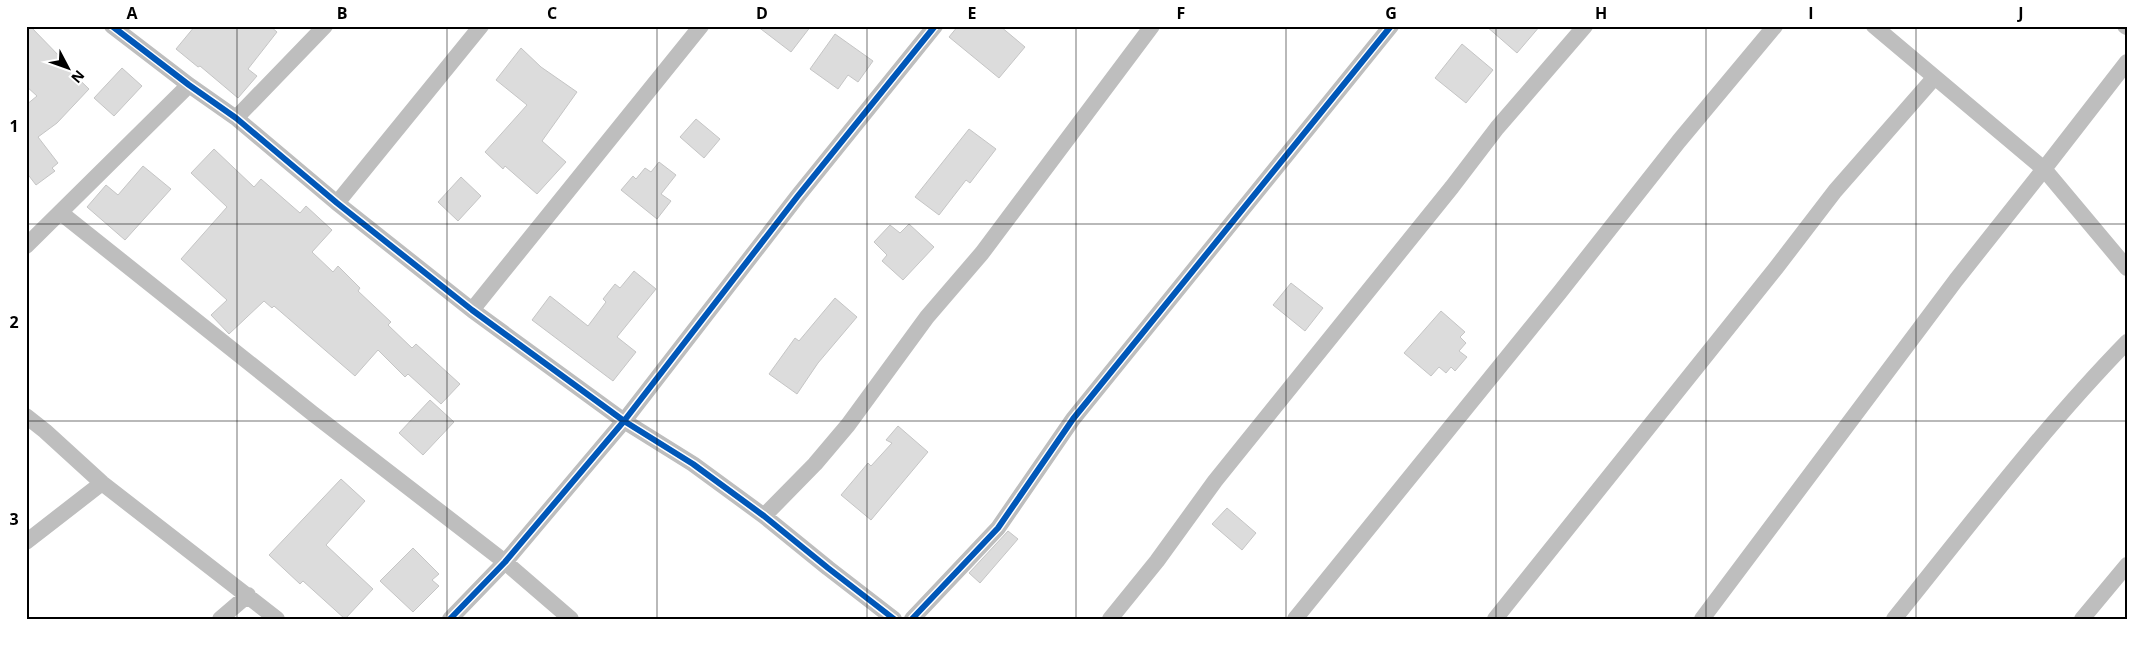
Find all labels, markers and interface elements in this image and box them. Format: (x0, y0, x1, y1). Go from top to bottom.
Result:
text: A (126, 2, 138, 24)
text: B (337, 2, 347, 24)
text: C (547, 2, 557, 24)
text: D (756, 2, 768, 24)
text: E (968, 2, 977, 24)
text: F (1177, 2, 1185, 24)
text: G (1385, 2, 1397, 24)
text: H (1595, 2, 1607, 24)
text: I (1808, 2, 1814, 24)
text: J (2016, 2, 2024, 24)
north arrow (42, 42, 92, 92)
text: N (67, 66, 89, 87)
text: 1 (9, 115, 19, 137)
text: 2 (9, 311, 19, 333)
text: 3 (9, 508, 19, 530)

